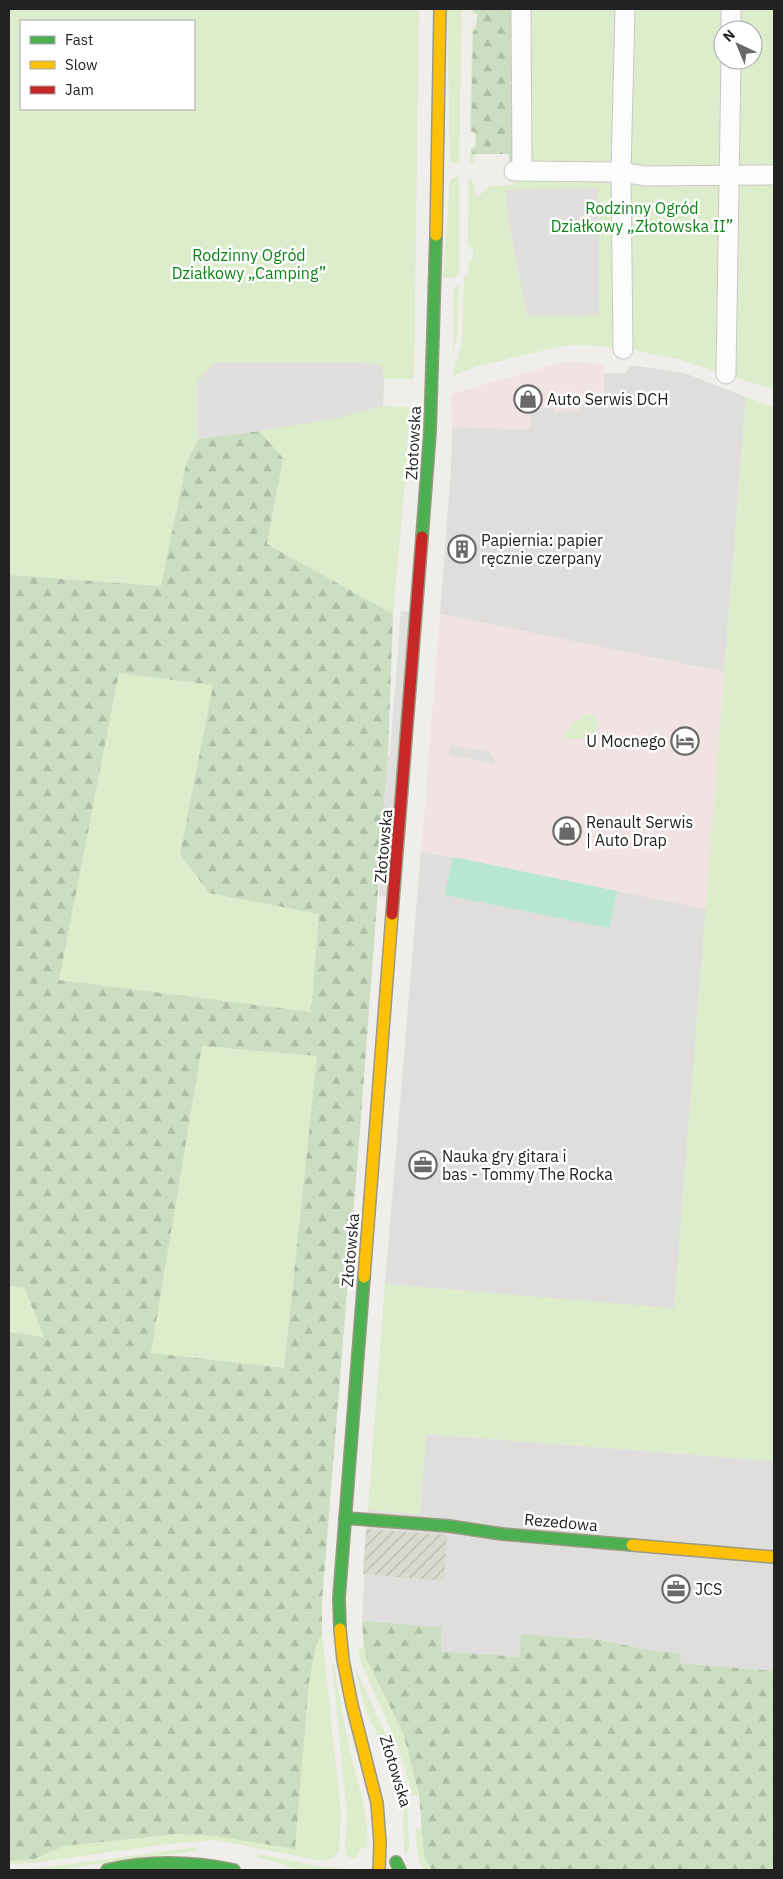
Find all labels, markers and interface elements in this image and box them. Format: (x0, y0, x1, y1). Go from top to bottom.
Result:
legend (20, 20, 195, 110)
north arrow (713, 20, 763, 70)
text: N (719, 26, 739, 46)
text: Fast (65, 30, 93, 49)
text: Slow (65, 55, 98, 74)
text: Jam (65, 80, 94, 99)
park label: Rodzinny Ogród Działkowy „Złotowska II” (551, 198, 733, 236)
park label: Rodzinny Ogród Działkowy „Camping” (172, 245, 326, 283)
shop icon: Auto Serwis DCH (513, 384, 543, 414)
place label: Auto Serwis DCH (547, 389, 669, 409)
street label: Złotowska (401, 405, 425, 481)
place label: Papiernia: papier ręcznie czerpany (481, 530, 603, 568)
building icon: Papiernia: papier ręcznie czerpany (447, 534, 477, 564)
hotel icon: U Mocnego (670, 726, 700, 756)
place label: U Mocnego (586, 731, 666, 751)
street label: Złotowska (370, 808, 396, 884)
place label: Renault Serwis | Auto Drap (586, 812, 693, 850)
shop icon: Renault Serwis | Auto Drap (552, 816, 582, 846)
place label: Nauka gry gitara i bas - Tommy The Rocka (442, 1146, 613, 1184)
office icon: Nauka gry gitara i bas - Tommy The Rocka (408, 1150, 438, 1180)
street label: Złotowska (337, 1212, 363, 1288)
street label: Rezedowa (523, 1509, 599, 1535)
office icon: JCS (661, 1574, 691, 1604)
place label: JCS (695, 1579, 722, 1599)
street label: Złotowska (376, 1733, 417, 1810)

